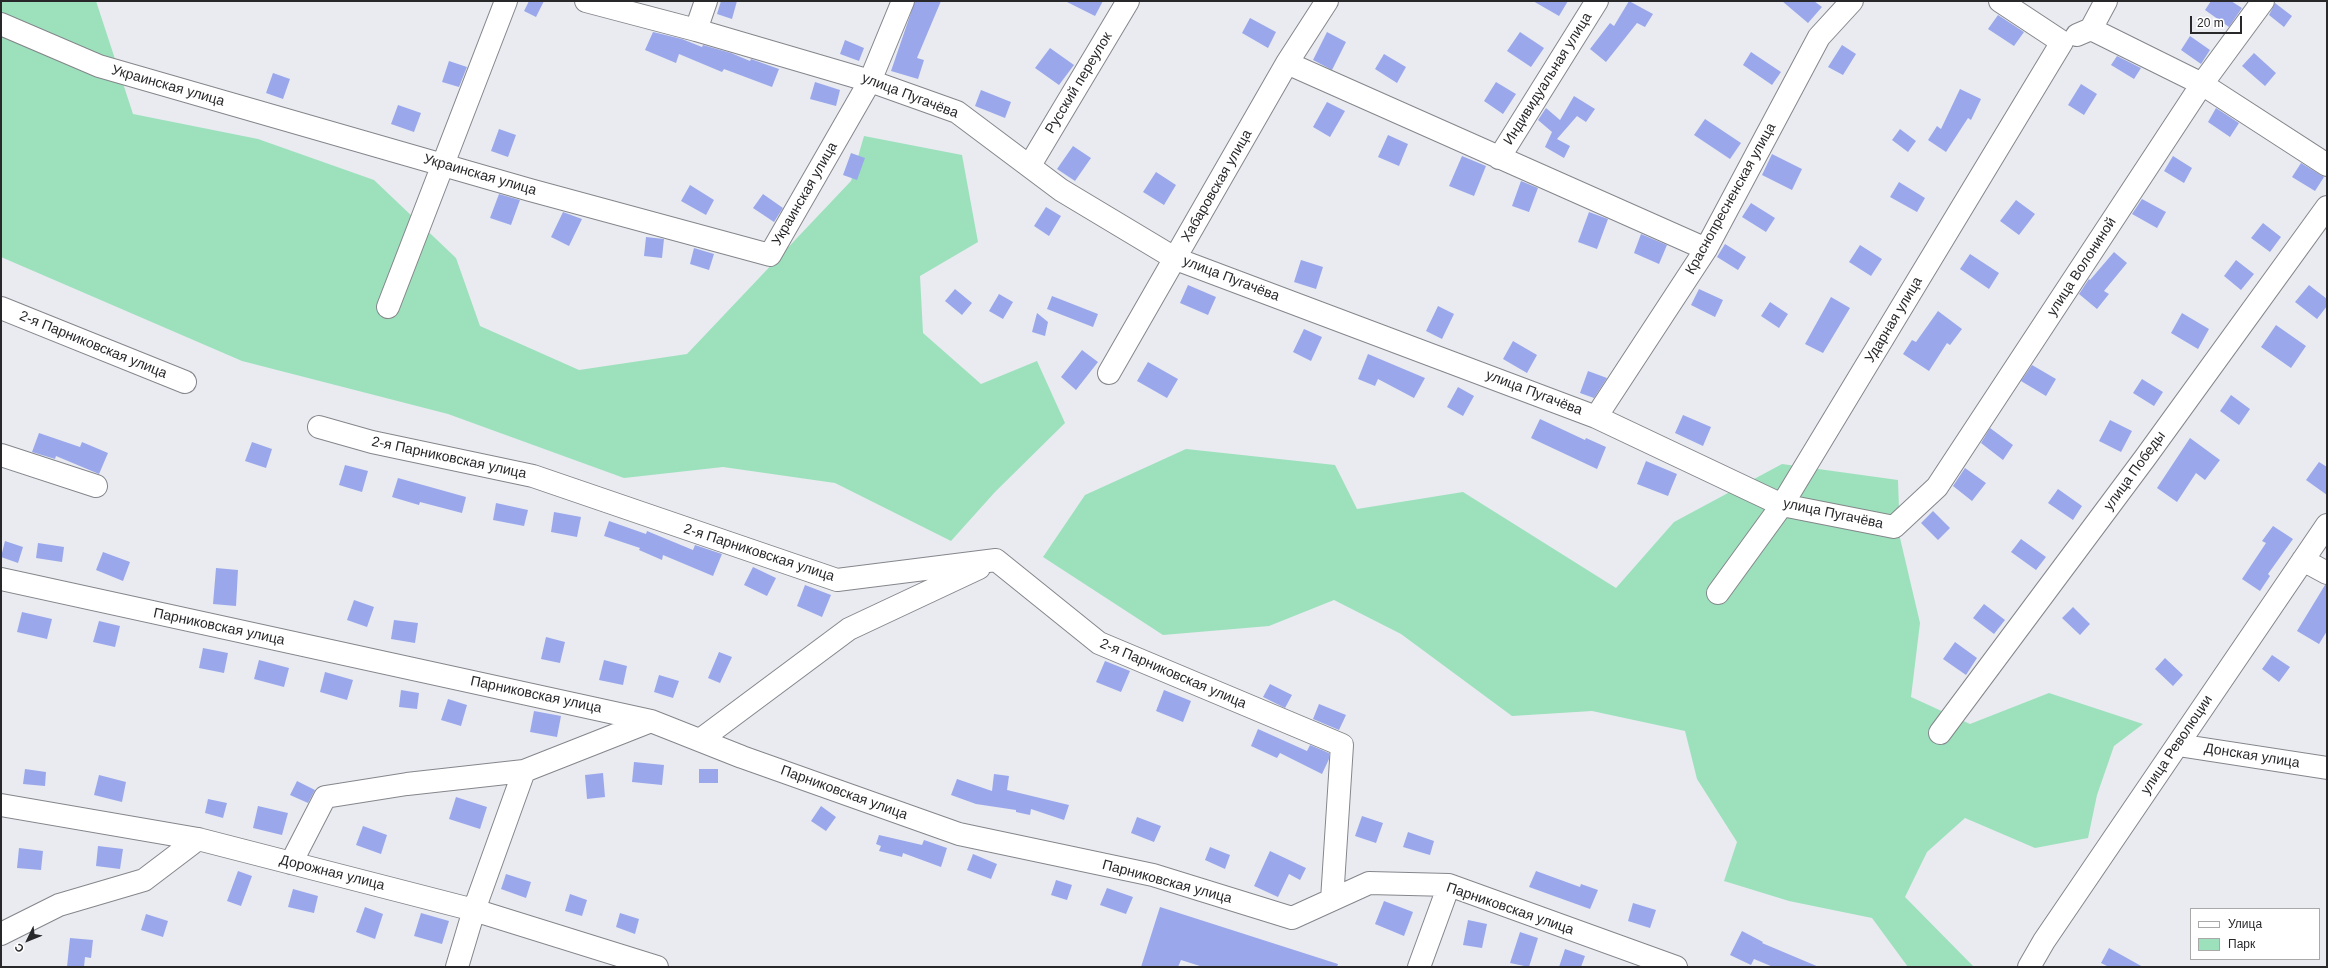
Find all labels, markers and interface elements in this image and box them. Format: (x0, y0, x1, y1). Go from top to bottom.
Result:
scale bar (2192, 8, 2244, 34)
street label: Индивидуальная улица (1500, 10, 1596, 148)
text: 20 m (2197, 16, 2224, 30)
street label: Русский переулок (1042, 29, 1116, 137)
street label: Украинская улица (110, 62, 226, 110)
street label: улица Пугачёва (859, 70, 961, 122)
street label: Краснопресненская улица (1682, 120, 1780, 278)
street label: Хабаровская улица (1178, 127, 1256, 245)
street label: Украинская улица (769, 139, 841, 249)
street label: Украинская улица (422, 151, 538, 199)
street label: улица Волониной (2044, 215, 2120, 319)
street label: улица Пугачёва (1180, 253, 1282, 305)
street label: Ударная улица (1862, 274, 1926, 366)
street label: 2-я Парниковская улица (17, 308, 169, 382)
street label: улица Пугачёва (1483, 367, 1585, 419)
street label: улица Победы (2101, 428, 2169, 514)
street label: 2-я Парниковская улица (370, 433, 528, 483)
street label: улица Пугачёва (1781, 495, 1885, 533)
street label: 2-я Парниковская улица (681, 521, 837, 585)
street label: Парниковская улица (152, 605, 286, 649)
street label: 2-я Парниковская улица (1097, 635, 1249, 713)
street label: Парниковская улица (469, 673, 603, 717)
street label: улица Революции (2138, 692, 2216, 798)
street label: Донская улица (2203, 740, 2301, 772)
street label: Парниковская улица (778, 762, 910, 824)
street label: Дорожная улица (278, 852, 386, 894)
street label: Парниковская улица (1100, 857, 1234, 907)
street label: Парниковская улица (1444, 879, 1576, 939)
legend (2190, 908, 2320, 960)
text: Улица (2228, 917, 2262, 931)
north arrow (8, 920, 48, 960)
text: Парк (2228, 937, 2255, 951)
text: С (12, 941, 26, 955)

